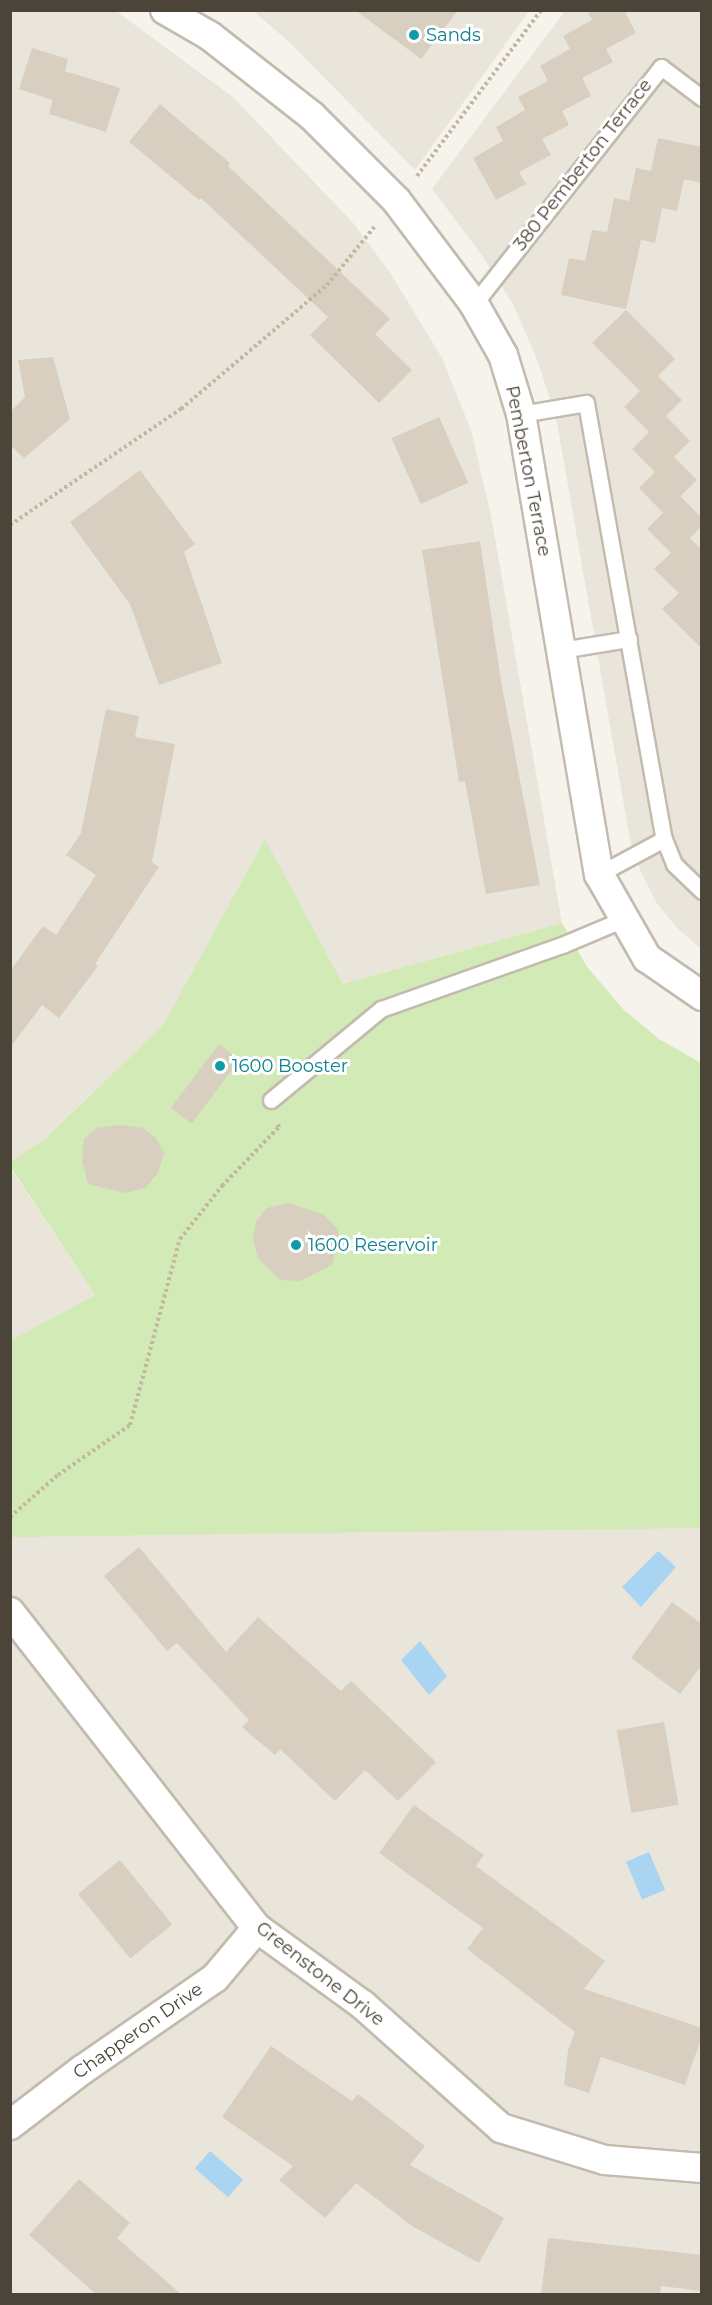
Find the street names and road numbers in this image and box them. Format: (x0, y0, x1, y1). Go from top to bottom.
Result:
street label: 380 Pemberton Terrace (509, 75, 657, 255)
street label: Pemberton Terrace (501, 384, 555, 558)
street label: Greenstone Drive (252, 1917, 388, 2031)
street label: Chapperon Drive (69, 1978, 207, 2084)

